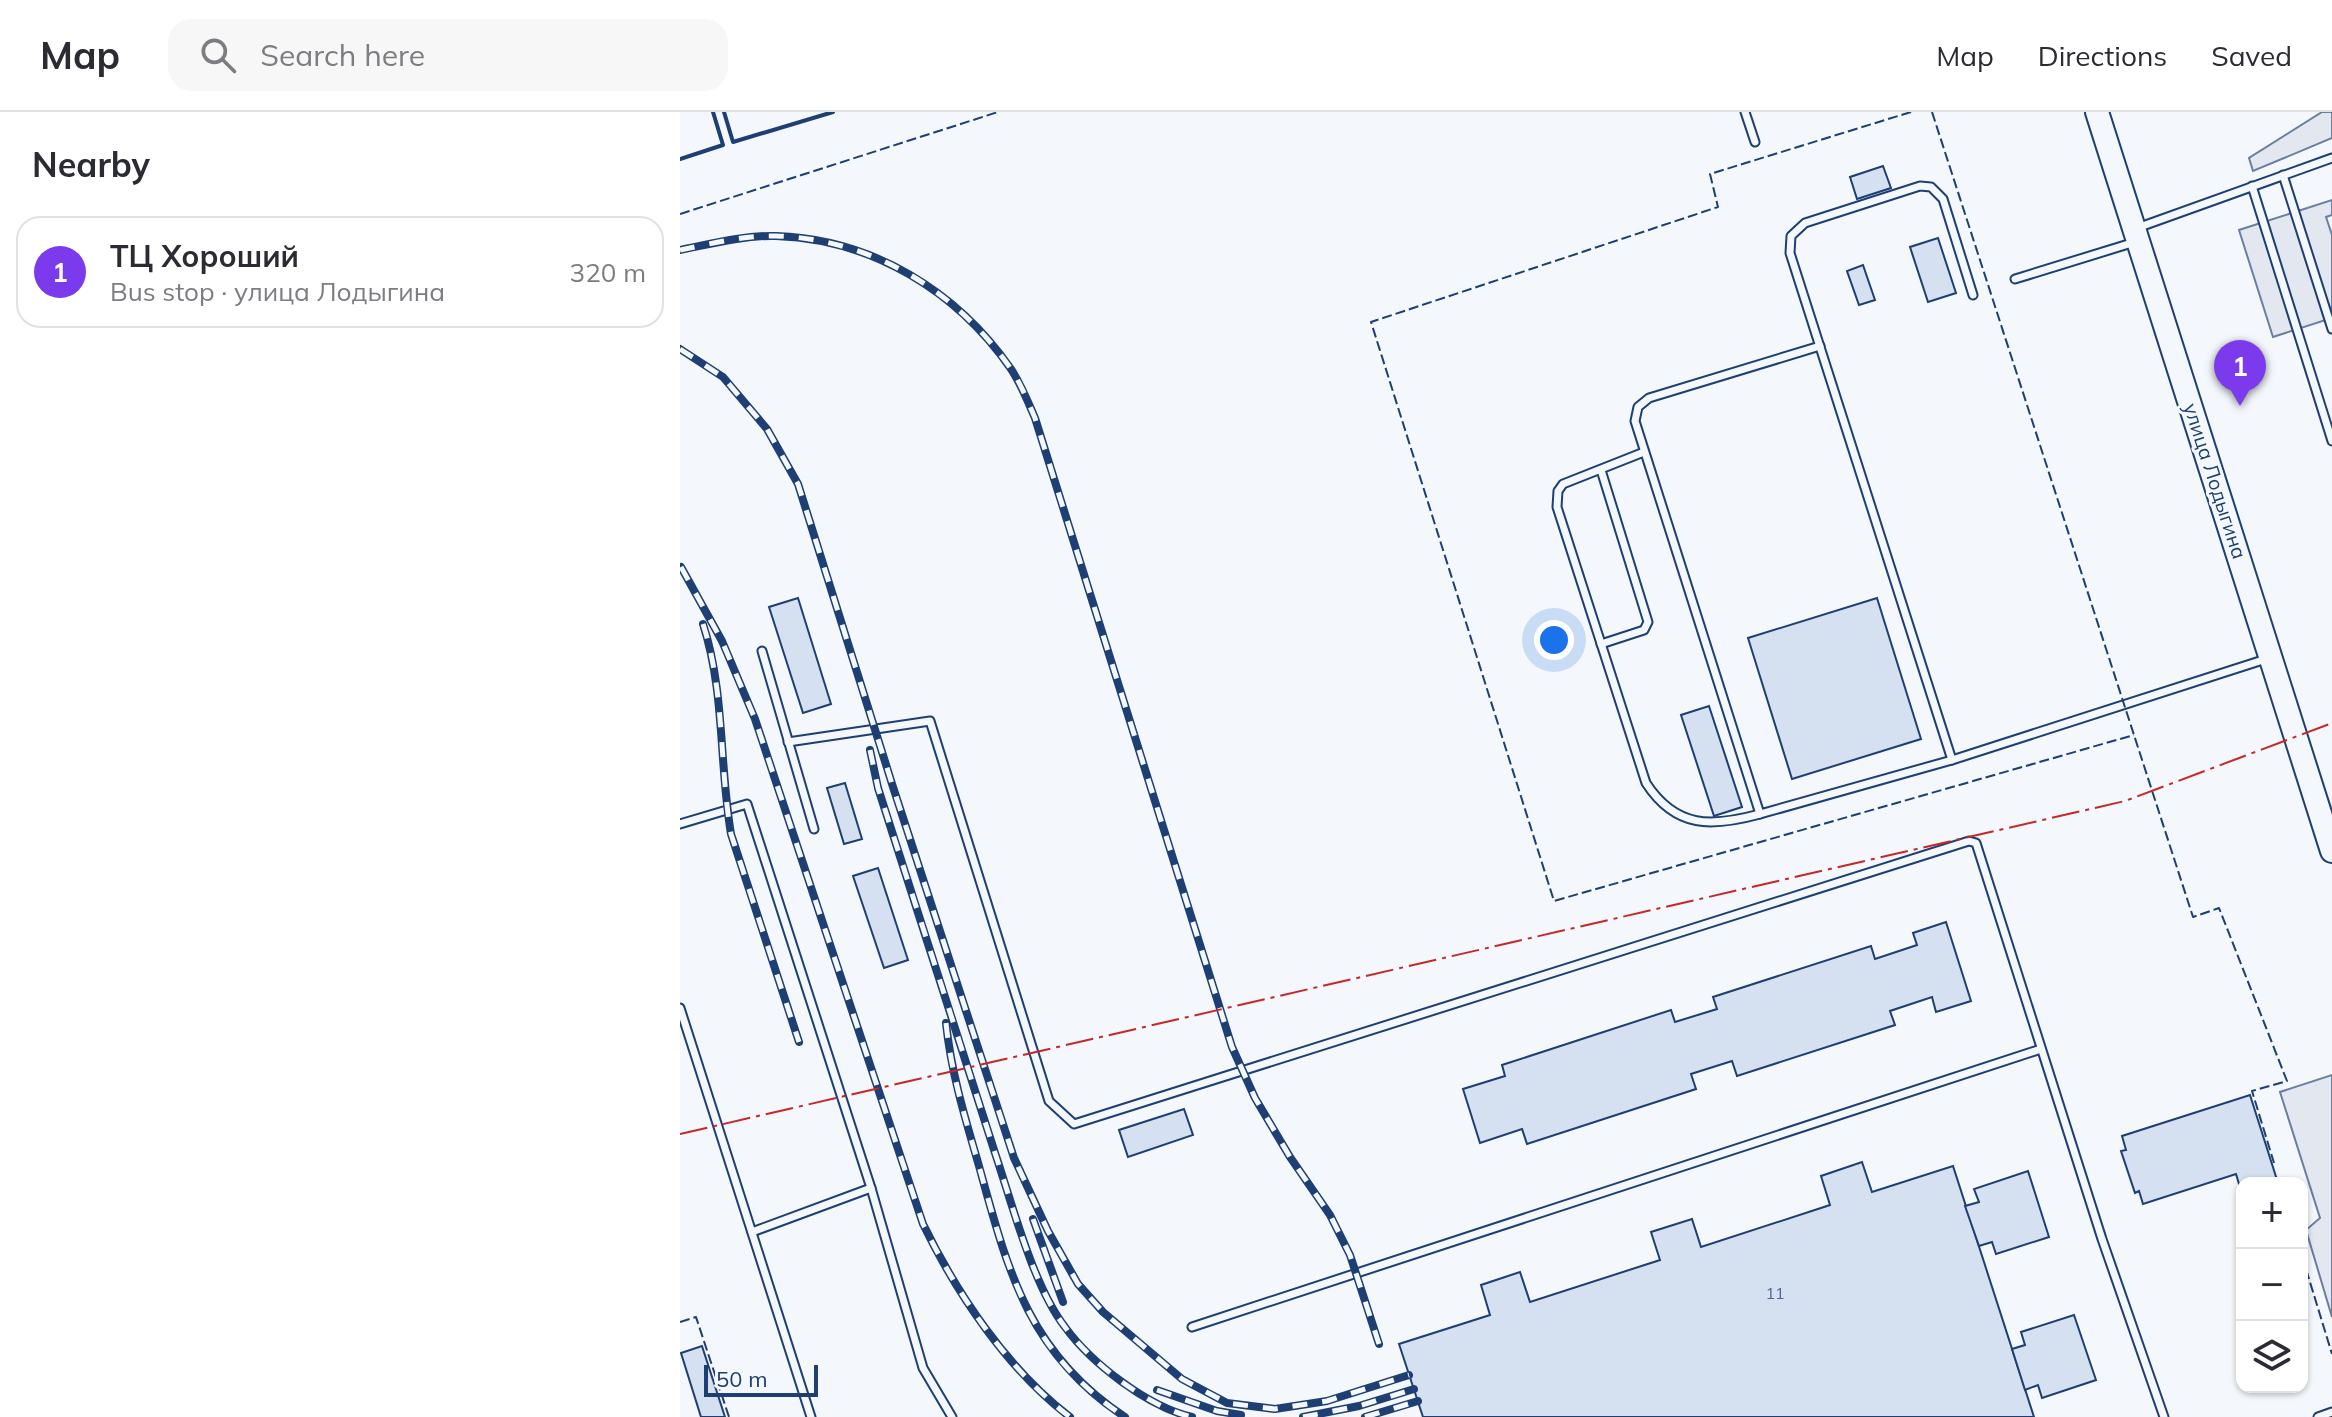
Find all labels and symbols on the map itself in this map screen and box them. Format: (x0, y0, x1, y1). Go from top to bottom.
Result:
pin: 1 (2214, 340, 2266, 406)
street label: улица Лодыгина (2178, 400, 2252, 562)
your location (1534, 620, 1574, 660)
house number: 11 (1765, 1283, 1785, 1303)
scale bar (704, 1361, 818, 1397)

